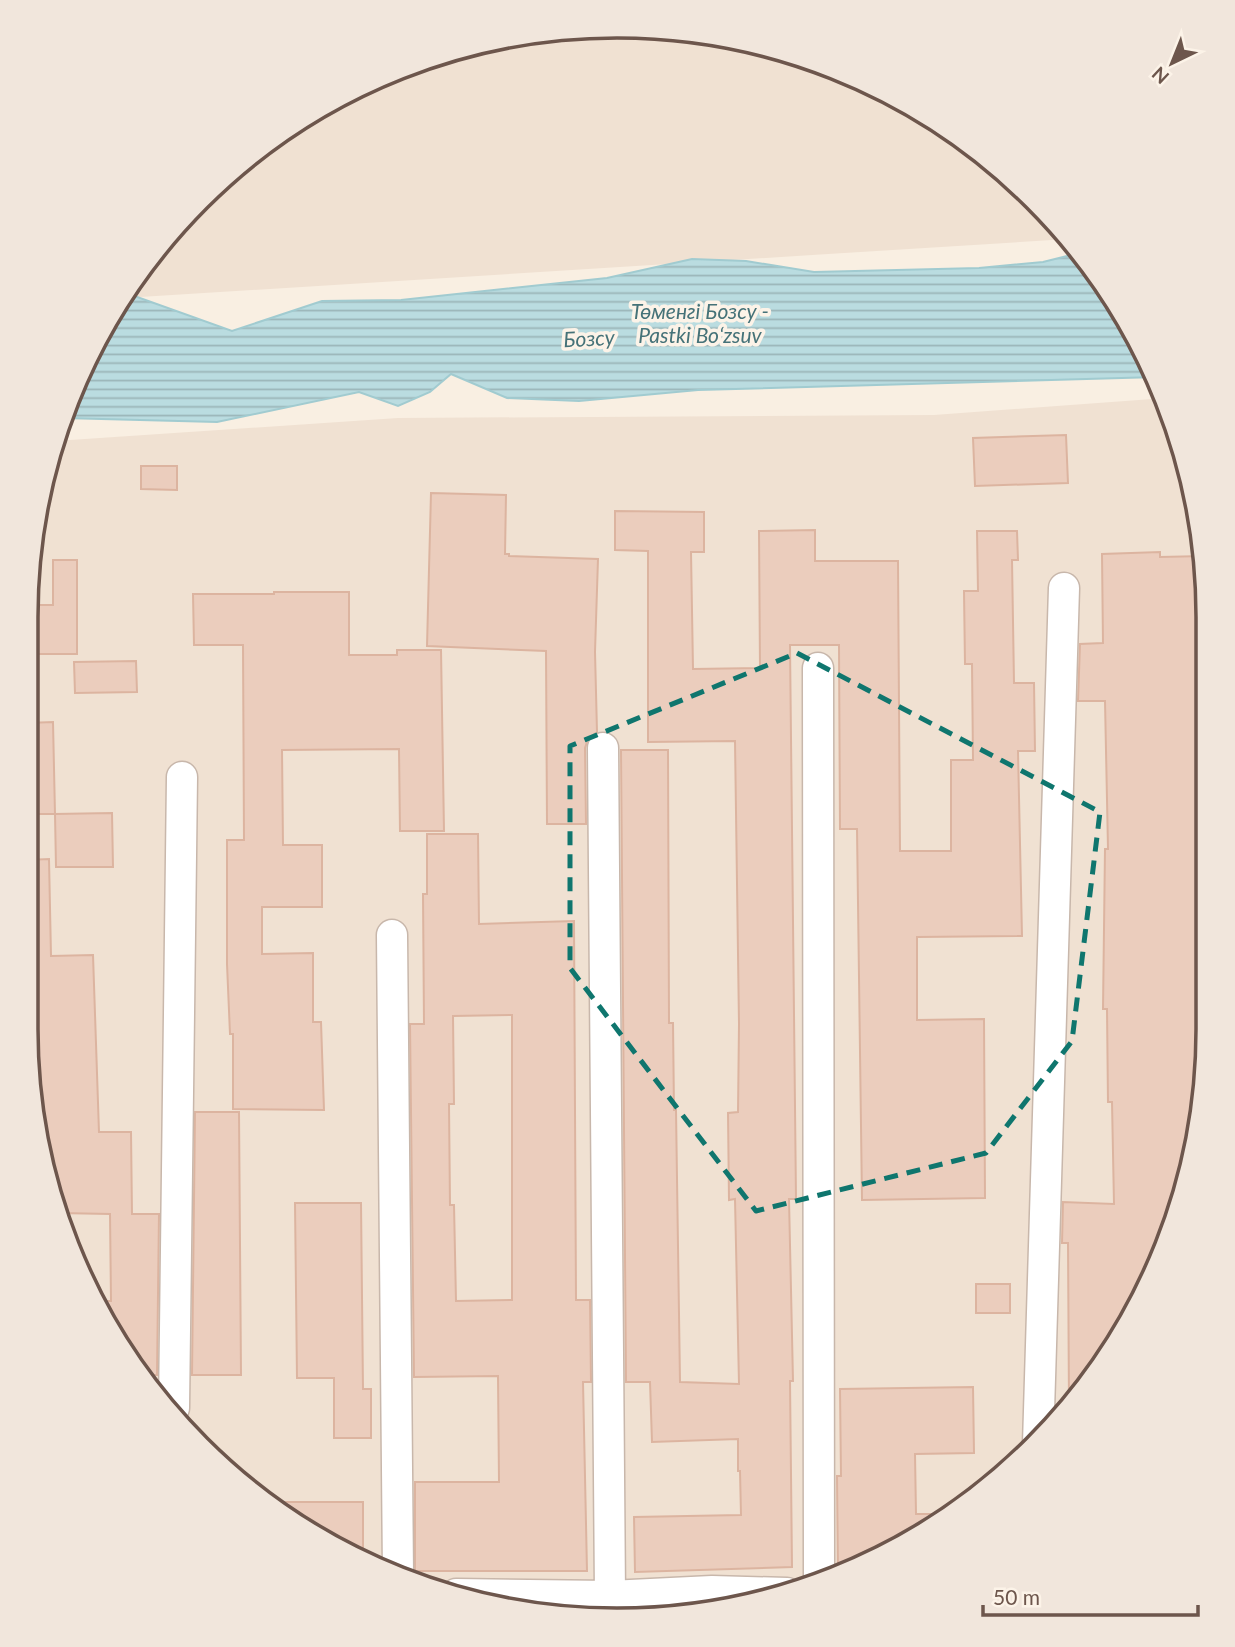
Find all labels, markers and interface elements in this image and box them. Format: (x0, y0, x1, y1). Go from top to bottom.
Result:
north arrow (1137, 28, 1207, 98)
text: N (1147, 62, 1173, 89)
water label: Төменгі Бозсу - Pastki Boʻzsuv (631, 298, 769, 347)
water label: Бозсу (563, 324, 616, 351)
scale bar (983, 1574, 1198, 1618)
text: 50 m (993, 1584, 1040, 1609)

